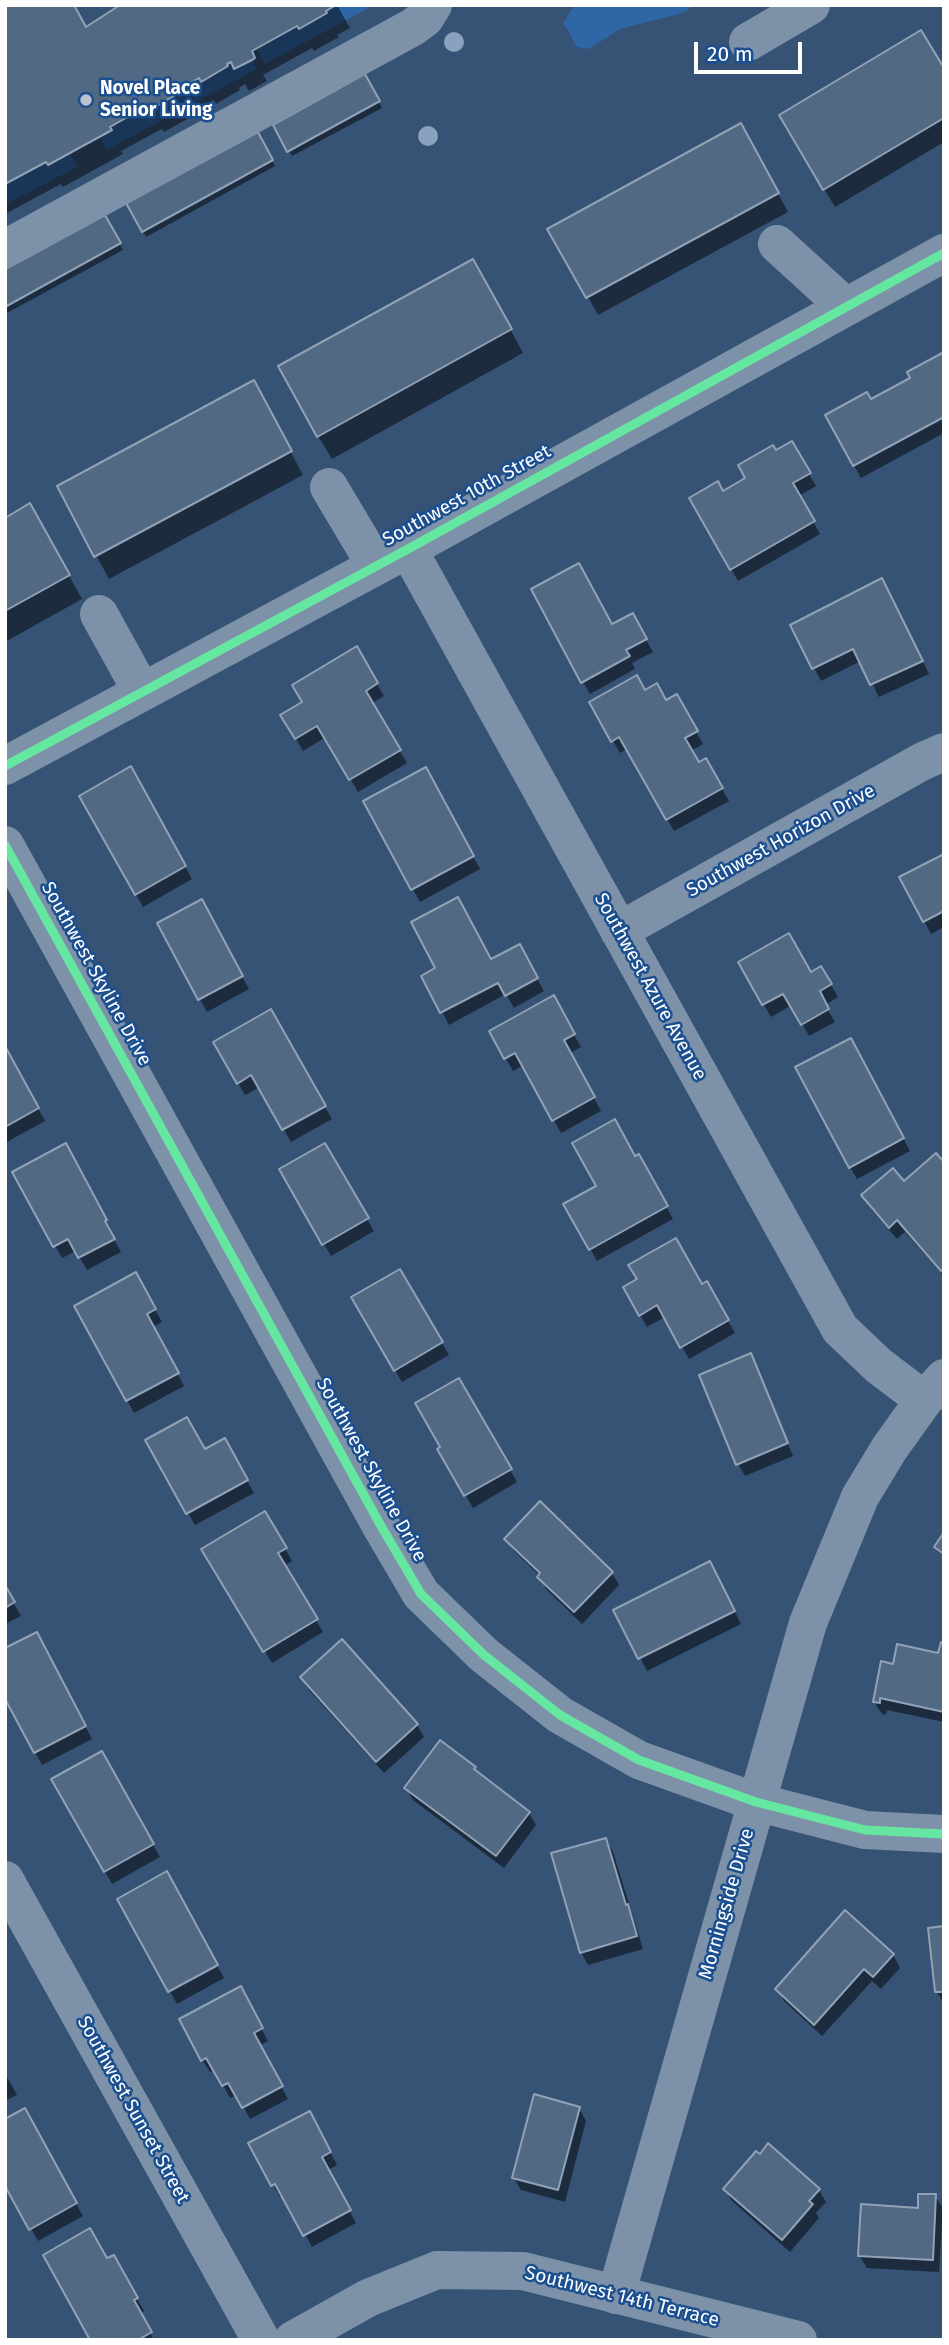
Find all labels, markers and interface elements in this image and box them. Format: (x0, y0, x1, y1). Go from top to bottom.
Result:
scale bar (697, 28, 806, 72)
text: 20 m (707, 41, 753, 67)
place label: Novel Place Senior Living (100, 78, 213, 122)
marker: Novel Place Senior Living (78, 92, 94, 108)
street label: Southwest 10th Street (379, 440, 555, 552)
street label: Southwest Horizon Drive (683, 780, 879, 902)
street label: Southwest Skyline Drive (36, 878, 156, 1070)
street label: Southwest Azure Avenue (589, 889, 711, 1085)
street label: Southwest Skyline Drive (311, 1374, 431, 1566)
street label: Morningside Drive (695, 1826, 759, 1982)
street label: Southwest Sunset Street (72, 2012, 194, 2208)
street label: Southwest 14th Terrace (523, 2262, 721, 2332)

